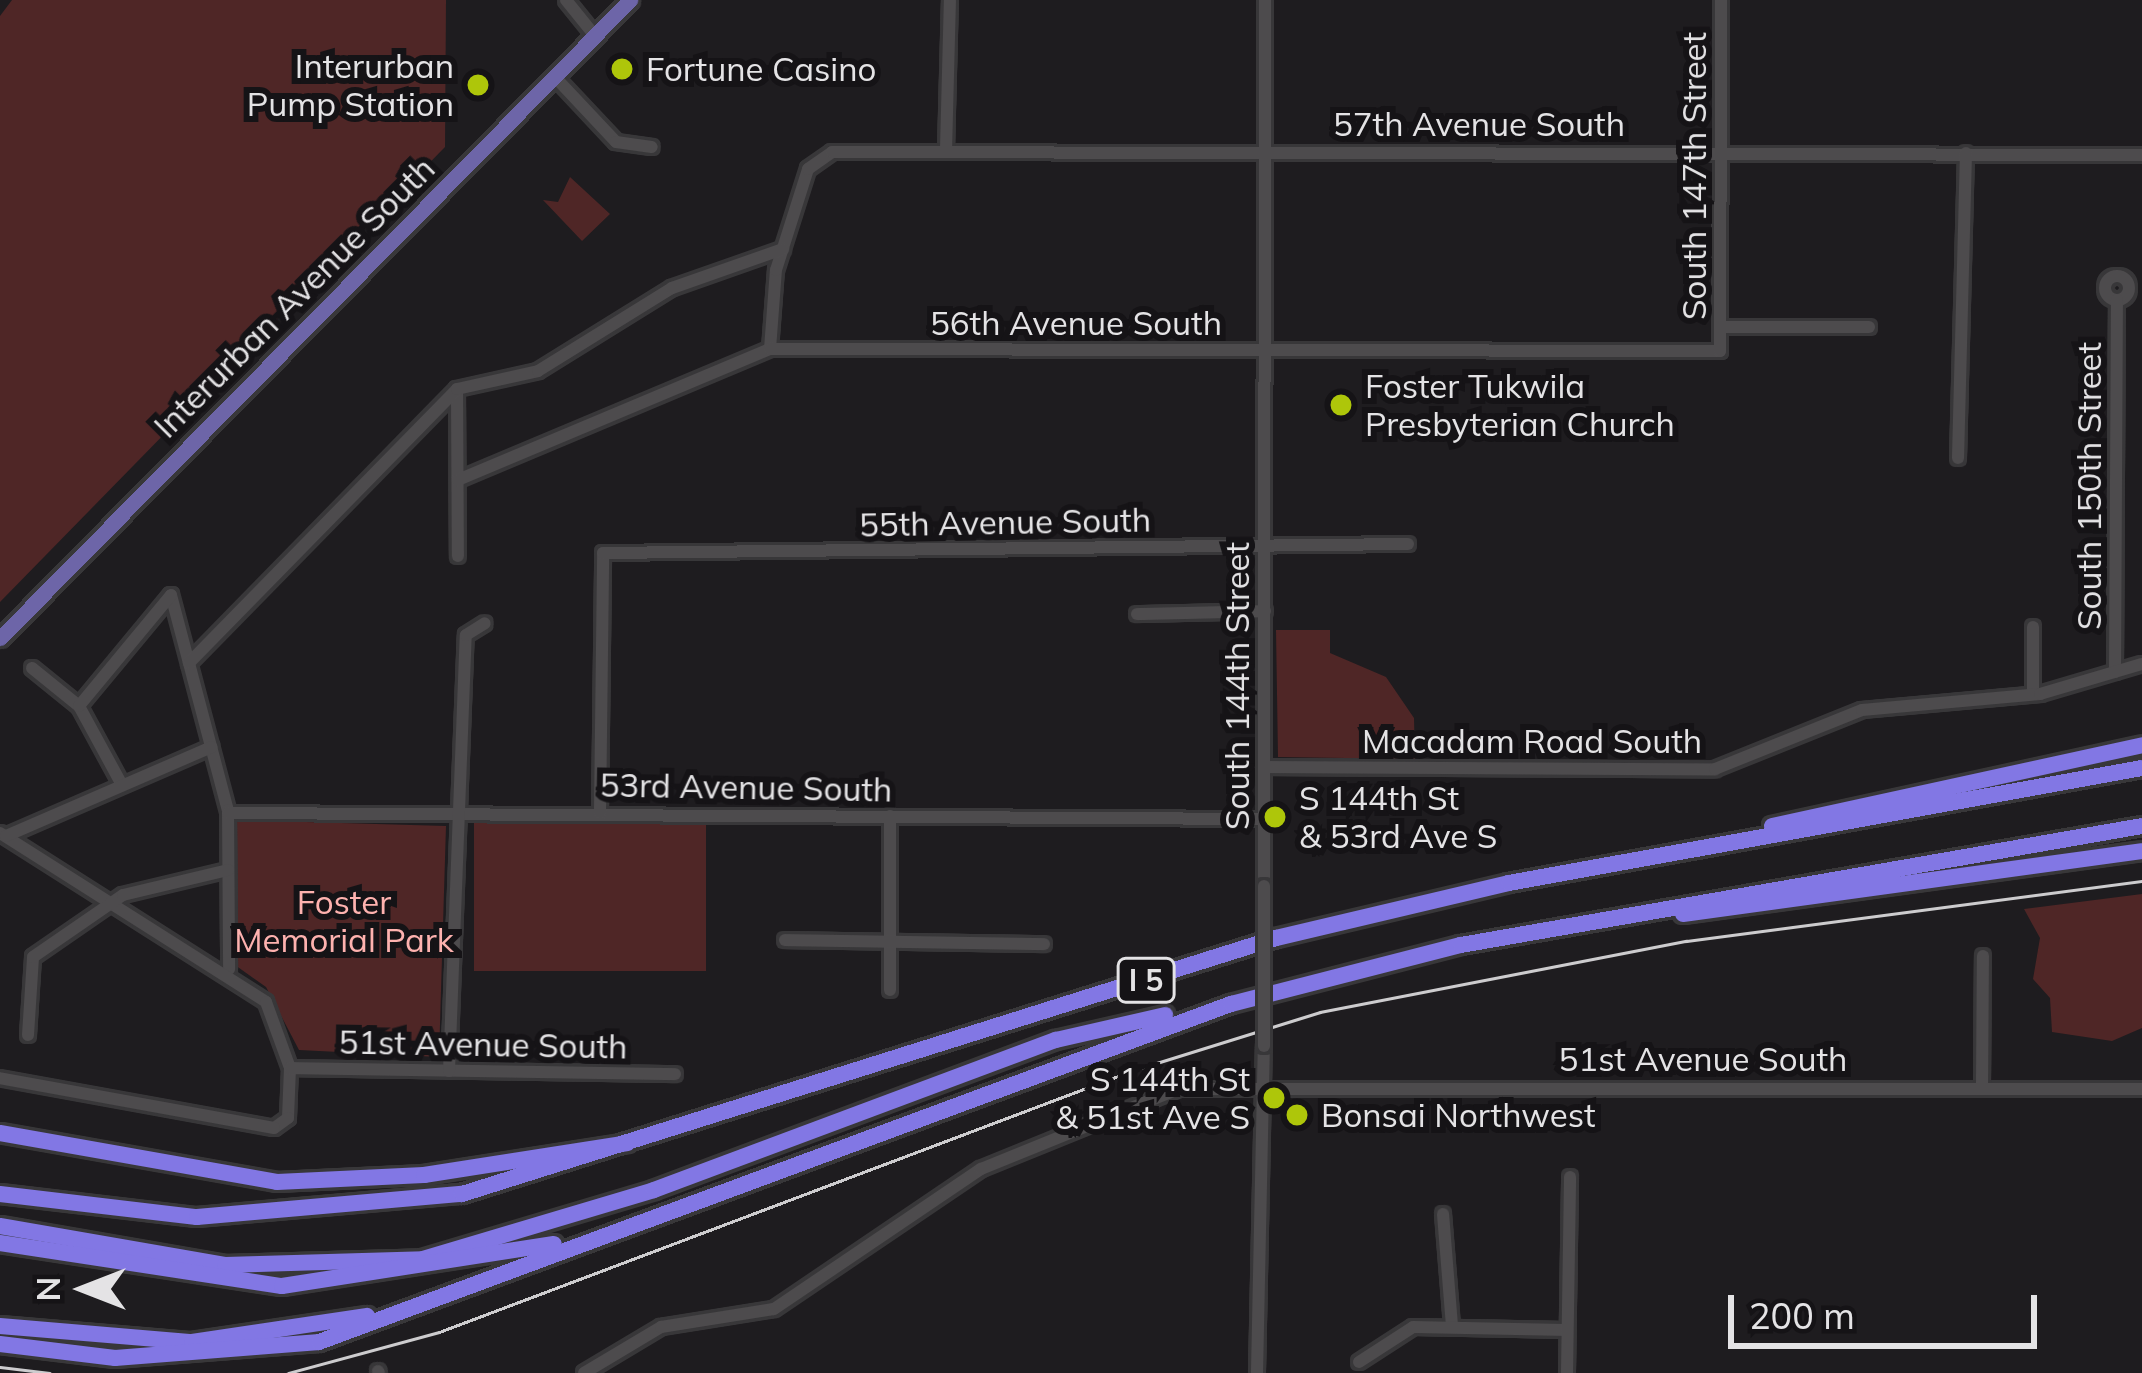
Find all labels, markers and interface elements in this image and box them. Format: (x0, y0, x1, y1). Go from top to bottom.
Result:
street label: South 147th Street (1674, 32, 1714, 320)
place label: Interurban Pump Station (247, 46, 454, 124)
place label: Fortune Casino (646, 49, 876, 89)
marker: Fortune Casino (609, 56, 635, 82)
marker: Interurban Pump Station (465, 72, 491, 98)
street label: 57th Avenue South (1333, 104, 1625, 144)
street label: Interurban Avenue South (145, 148, 443, 446)
street label: 56th Avenue South (930, 303, 1222, 343)
street label: South 150th Street (2069, 342, 2109, 630)
place label: Foster Tukwila Presbyterian Church (1365, 366, 1675, 444)
marker: Foster Tukwila Presbyterian Church (1328, 392, 1354, 418)
street label: 55th Avenue South (859, 500, 1151, 544)
street label: South 144th Street (1217, 542, 1257, 830)
street label: Macadam Road South (1362, 721, 1702, 761)
street label: 53rd Avenue South (599, 765, 893, 809)
place label: S 144th St & 53rd Ave S (1299, 778, 1497, 856)
marker: S 144th St & 53rd Ave S (1262, 804, 1288, 830)
park label: Foster Memorial Park (234, 882, 454, 960)
road number: I 5 (1116, 956, 1176, 1004)
street label: 51st Avenue South (338, 1022, 628, 1066)
street label: 51st Avenue South (1559, 1039, 1847, 1079)
place label: S 144th St & 51st Ave S (1055, 1059, 1250, 1137)
marker: S 144th St & 51st Ave S (1261, 1085, 1287, 1111)
place label: Bonsai Northwest (1321, 1095, 1595, 1135)
marker: Bonsai Northwest (1284, 1102, 1310, 1128)
north arrow (24, 1229, 144, 1349)
scale bar (1734, 1271, 2043, 1345)
text: N (27, 1277, 68, 1301)
text: 200 m (1749, 1293, 1855, 1338)

